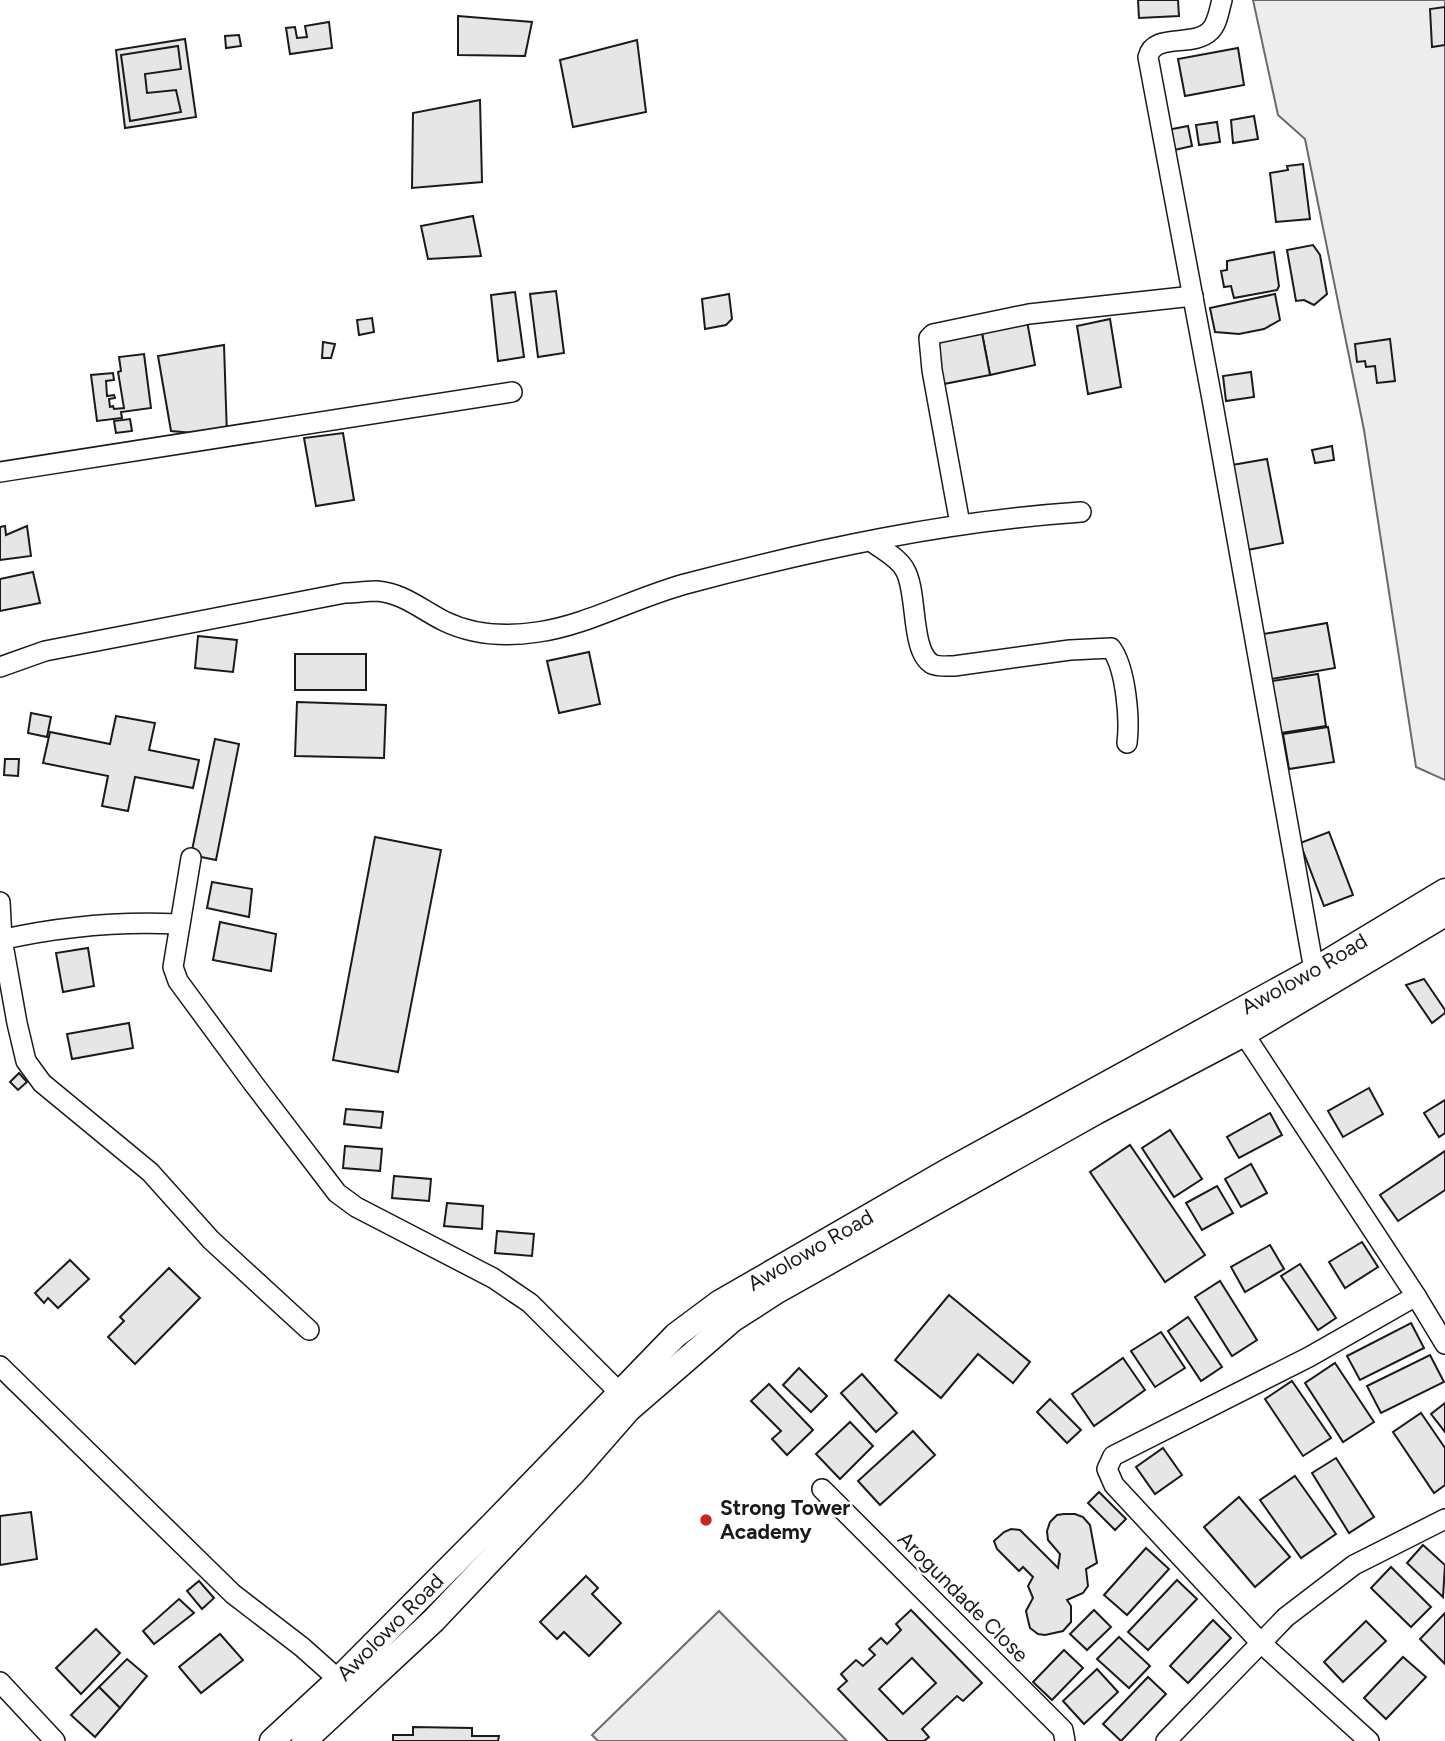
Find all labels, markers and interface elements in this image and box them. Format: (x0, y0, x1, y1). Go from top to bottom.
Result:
street label: Awolowo Road (1237, 928, 1372, 1019)
street label: Awolowo Road (743, 1204, 877, 1296)
place label: Strong Tower Academy (720, 1495, 850, 1544)
marker: Strong Tower Academy (698, 1512, 714, 1528)
street label: Arogundade Close (893, 1526, 1034, 1667)
street label: Awolowo Road (331, 1568, 448, 1686)

